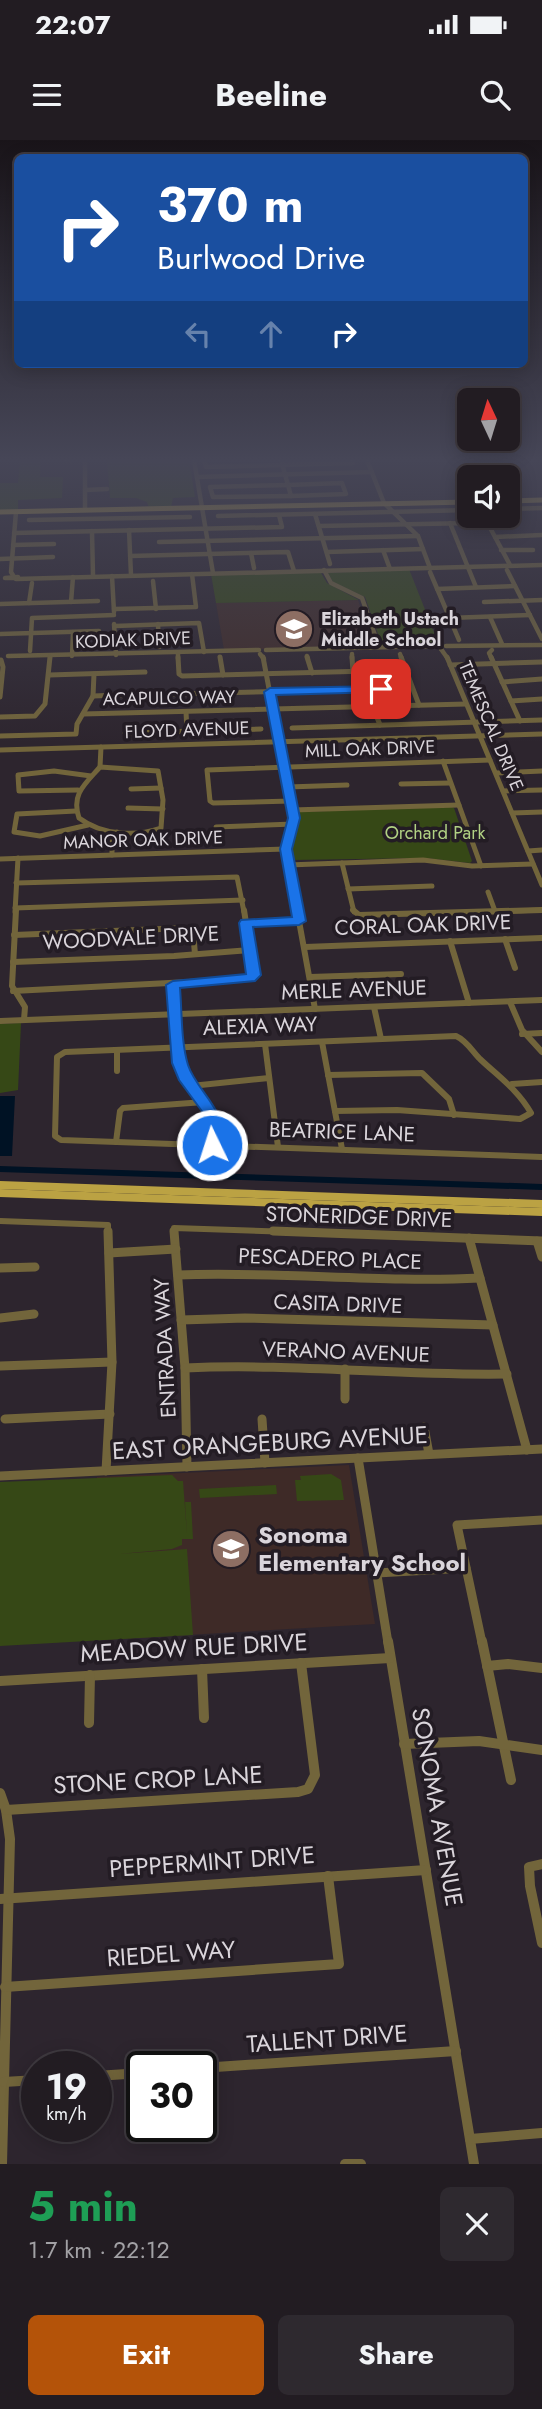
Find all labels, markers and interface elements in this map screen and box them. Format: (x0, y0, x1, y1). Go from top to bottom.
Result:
text: 22:07 (35, 6, 110, 44)
text: Beeline (215, 72, 327, 118)
icon: menu (28, 76, 66, 114)
icon: search (476, 76, 514, 114)
text: 370 m (157, 170, 304, 240)
icon: right (42, 182, 133, 273)
text: Burlwood Drive (157, 235, 365, 281)
icon: left (179, 315, 217, 353)
icon: ahead (252, 315, 290, 353)
icon: right (325, 315, 363, 353)
north arrow (457, 388, 520, 452)
map controls (457, 388, 520, 528)
button: sound (457, 465, 520, 528)
place label: Elizabeth Ustach Middle School (321, 606, 459, 653)
school or university icon: Elizabeth Ustach Middle School (273, 608, 315, 650)
street label: KODIAK DRIVE (75, 625, 191, 655)
street label: TEMESCAL DRIVE (452, 657, 530, 795)
pin (351, 659, 411, 719)
icon: arrive (362, 670, 400, 708)
street label: ACAPULCO WAY (102, 684, 236, 712)
street label: FLOYD AVENUE (124, 715, 250, 745)
street label: MILL OAK DRIVE (304, 734, 436, 764)
park label: Orchard Park (385, 820, 485, 846)
street label: MANOR OAK DRIVE (63, 824, 223, 856)
street label: CORAL OAK DRIVE (334, 907, 512, 943)
street label: WOODVALE DRIVE (42, 918, 220, 958)
street label: MERLE AVENUE (281, 972, 427, 1008)
street label: ALEXIA WAY (202, 1009, 318, 1043)
position arrow (175, 1108, 249, 1182)
street label: BEATRICE LANE (268, 1114, 416, 1150)
street label: STONERIDGE DRIVE (265, 1199, 453, 1235)
street label: PESCADERO PLACE (238, 1241, 422, 1277)
street label: ENTRADA WAY (146, 1277, 184, 1419)
street label: CASITA DRIVE (273, 1287, 403, 1321)
street label: VERANO AVENUE (261, 1334, 431, 1370)
street label: EAST ORANGEBURG AVENUE (111, 1417, 429, 1468)
place label: Sonoma Elementary School (258, 1517, 466, 1580)
school or university icon: Sonoma Elementary School (210, 1528, 252, 1570)
street label: MEADOW RUE DRIVE (79, 1624, 309, 1671)
street label: SONOMA AVENUE (403, 1705, 472, 1909)
street label: STONE CROP LANE (52, 1757, 263, 1802)
street label: PEPPERMINT DRIVE (108, 1837, 316, 1886)
street label: RIEDEL WAY (105, 1932, 237, 1975)
street label: TALLENT DRIVE (245, 2015, 409, 2062)
speed limit sign: 30 (126, 2051, 217, 2142)
text: 19 (46, 2062, 87, 2112)
text: km/h (46, 2101, 87, 2127)
text: 5 min (28, 2176, 138, 2237)
button: close (440, 2187, 514, 2261)
text: 1.7 km · 22:12 (28, 2233, 170, 2267)
button: Exit (28, 2315, 264, 2395)
button: Share (278, 2315, 514, 2395)

